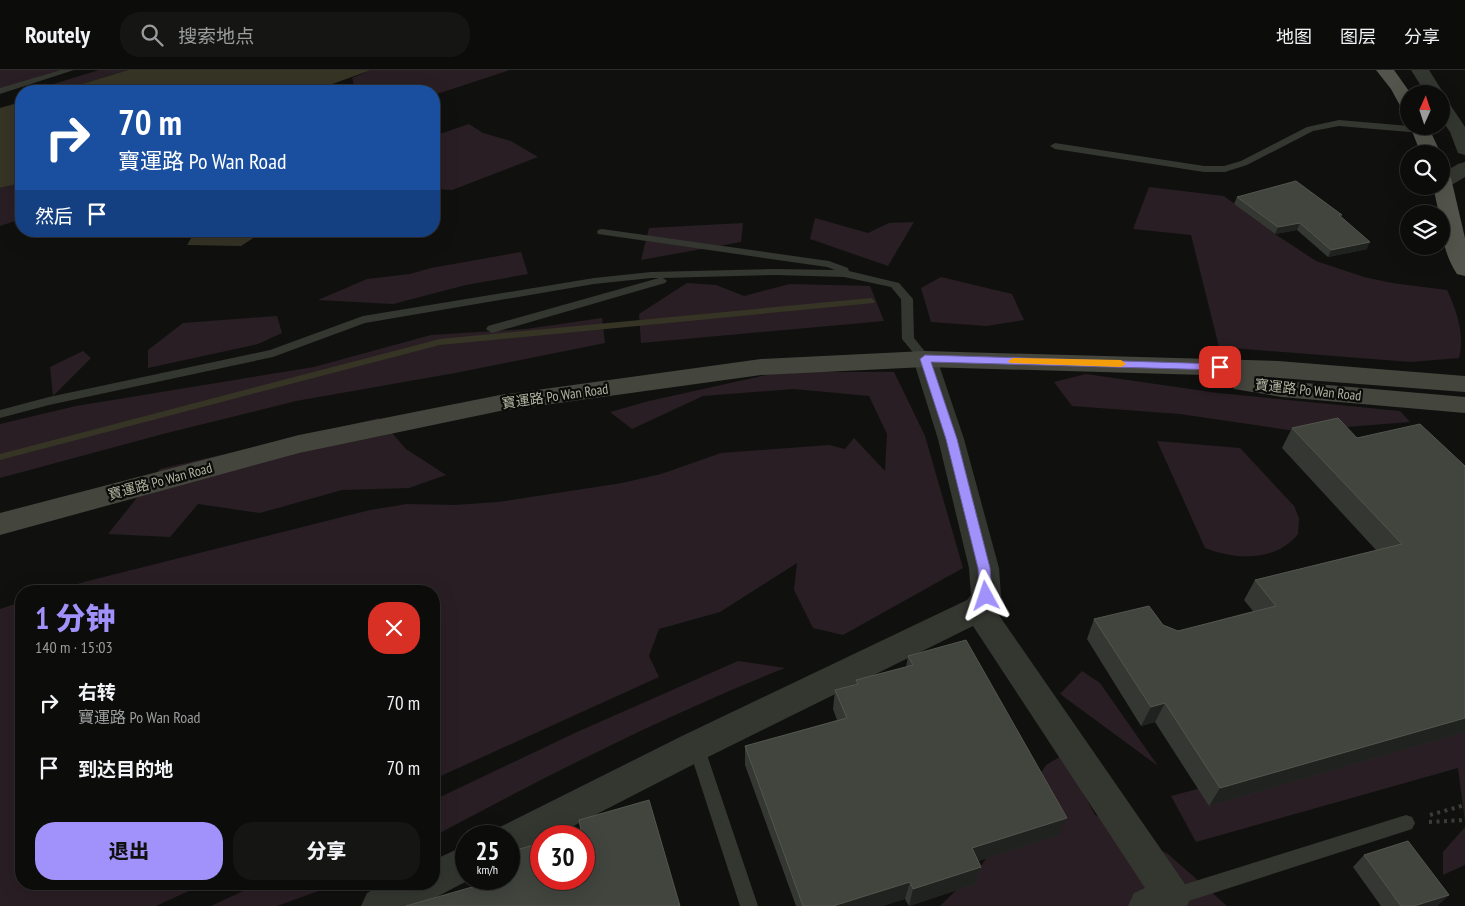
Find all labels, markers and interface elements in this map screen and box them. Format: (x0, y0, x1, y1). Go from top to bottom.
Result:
search box (120, 12, 470, 57)
text: Routely (25, 19, 90, 50)
icon: search (138, 21, 166, 49)
text: 搜索地点 (178, 24, 254, 48)
text: 地图 (1276, 25, 1312, 48)
text: 图层 (1340, 25, 1376, 48)
text: 分享 (1404, 25, 1440, 48)
north arrow (1400, 85, 1450, 135)
map controls (1400, 85, 1450, 255)
text: 70 m (118, 99, 182, 145)
icon: right (35, 105, 100, 170)
button: search (1400, 145, 1450, 195)
text: 寶運路 Po Wan Road (118, 147, 286, 175)
icon: arrive (83, 200, 111, 228)
text: 然后 (35, 204, 73, 228)
button: layers (1400, 205, 1450, 255)
pin (1199, 346, 1241, 388)
icon: arrive (1206, 353, 1234, 381)
street label: 寶運路 Po Wan Road (1254, 375, 1362, 405)
street label: 寶運路 Po Wan Road (501, 380, 609, 412)
street label: 寶運路 Po Wan Road (106, 458, 214, 504)
position arrow (959, 569, 1011, 621)
text: 1 分钟 (35, 598, 116, 637)
button: close (368, 602, 420, 654)
text: 140 m · 15:03 (35, 637, 113, 657)
text: 右转 (78, 680, 116, 704)
icon: right (35, 689, 63, 717)
text: 70 m (387, 691, 420, 715)
text: 寶運路 Po Wan Road (78, 707, 201, 727)
icon: arrive (35, 754, 63, 782)
text: 70 m (387, 756, 420, 780)
text: 到达目的地 (78, 757, 173, 781)
button: 退出 (35, 822, 223, 880)
button: 分享 (233, 822, 420, 880)
speed limit sign: 30 (530, 825, 595, 890)
text: 25 (476, 835, 499, 867)
text: km/h (477, 862, 498, 877)

